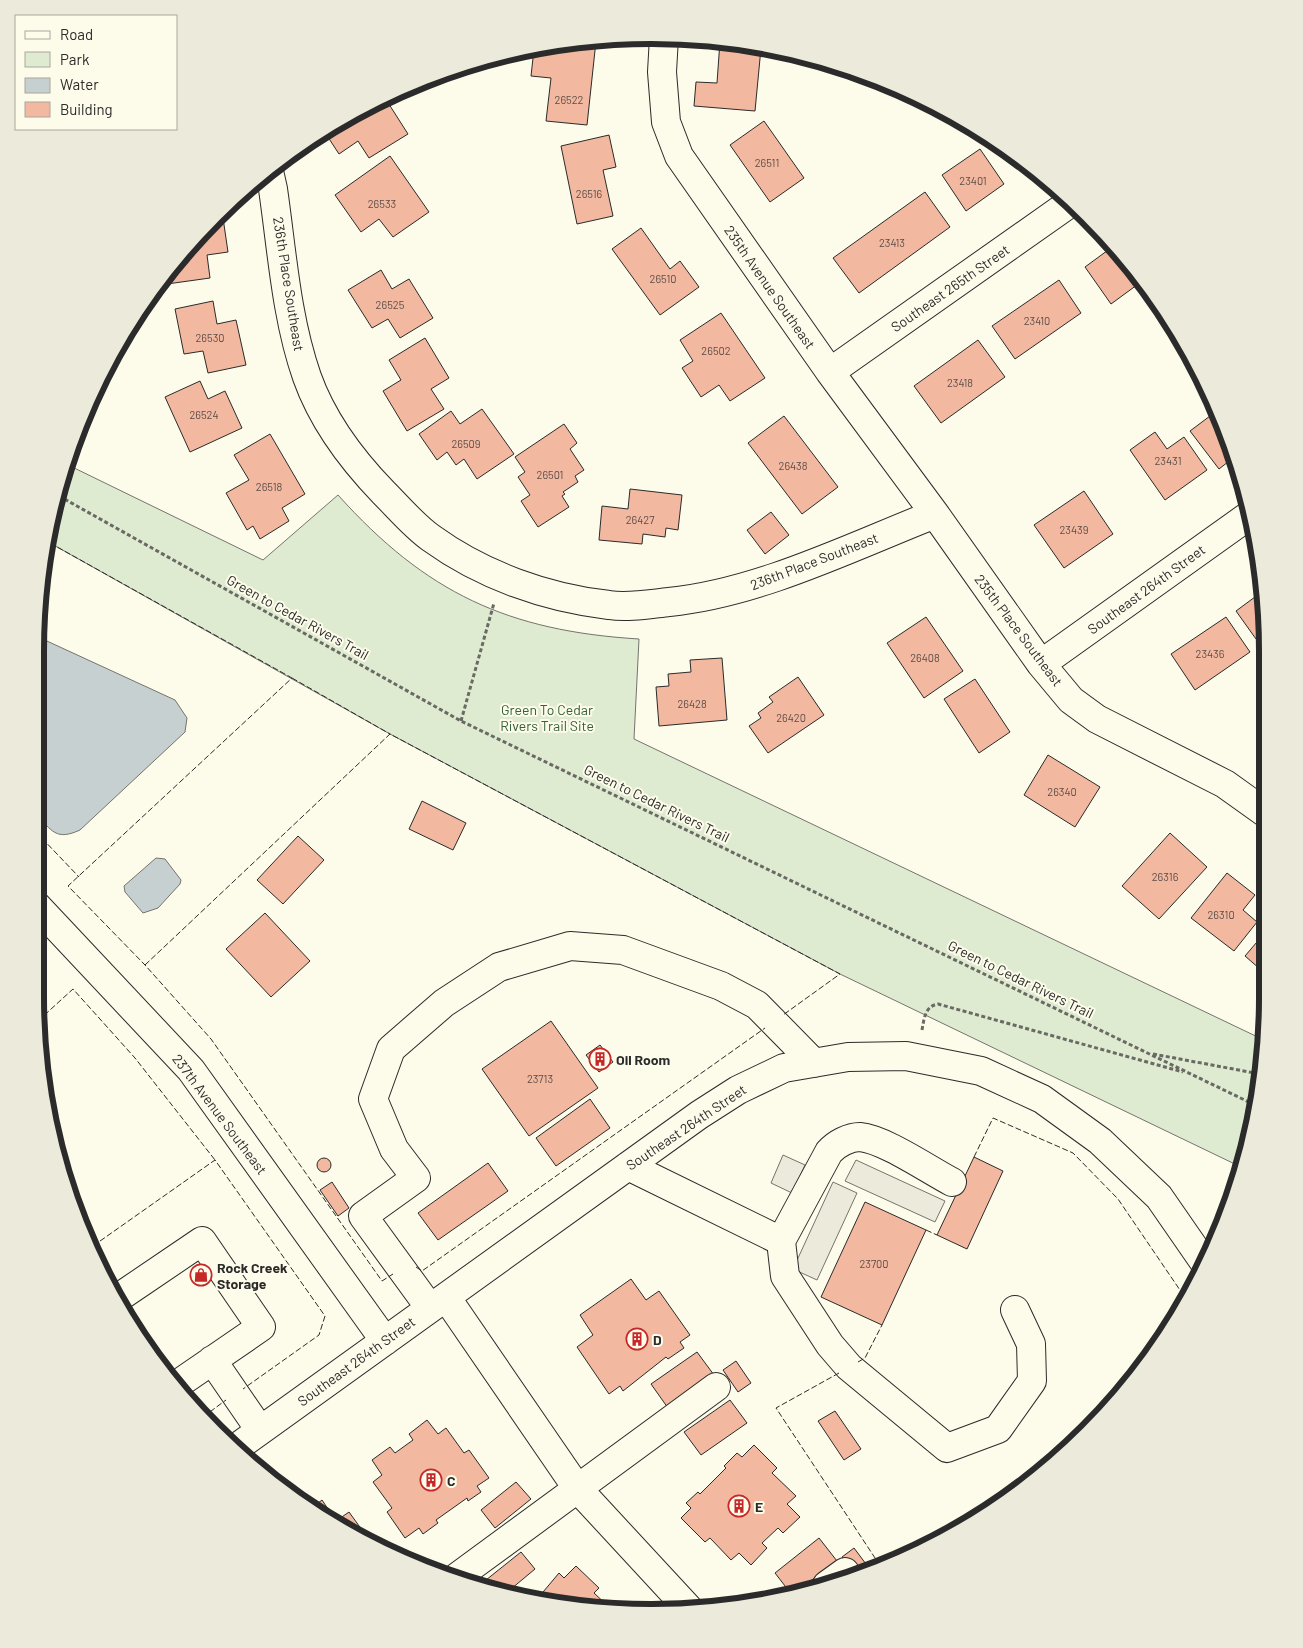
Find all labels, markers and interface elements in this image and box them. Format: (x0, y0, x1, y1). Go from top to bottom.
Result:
legend (15, 15, 178, 130)
text: Road (60, 25, 93, 43)
text: Park (60, 50, 90, 68)
text: Water (60, 75, 99, 93)
house number: 26522 (554, 93, 584, 106)
text: Building (60, 100, 113, 118)
house number: 26511 (755, 156, 779, 169)
house number: 23401 (959, 174, 987, 187)
house number: 26516 (576, 187, 603, 200)
house number: 26533 (368, 197, 396, 210)
street label: 236th Place Southeast (270, 216, 308, 352)
street label: 235th Avenue Southeast (721, 222, 819, 352)
house number: 23413 (879, 236, 905, 249)
street label: Southeast 265th Street (888, 241, 1012, 335)
house number: 26510 (650, 272, 676, 285)
house number: 26525 (376, 298, 405, 311)
house number: 23410 (1024, 314, 1050, 327)
house number: 26530 (195, 331, 225, 344)
house number: 26502 (701, 344, 731, 357)
house number: 23418 (947, 376, 973, 389)
house number: 26524 (189, 408, 219, 421)
house number: 26509 (451, 437, 481, 450)
house number: 23431 (1155, 454, 1182, 467)
house number: 26438 (778, 459, 808, 472)
house number: 26501 (537, 468, 563, 481)
house number: 26518 (256, 480, 283, 493)
house number: 26427 (626, 513, 654, 526)
house number: 23439 (1060, 523, 1089, 536)
street label: 236th Place Southeast (748, 529, 880, 593)
street label: Southeast 264th Street (1084, 541, 1208, 637)
street label: Green to Cedar Rivers Trail (224, 571, 372, 663)
street label: 235th Place Southeast (971, 571, 1067, 689)
house number: 23436 (1196, 647, 1225, 660)
house number: 26408 (910, 651, 940, 664)
house number: 26428 (677, 697, 707, 710)
park label: Green To Cedar Rivers Trail Site (500, 701, 594, 734)
house number: 26420 (776, 711, 806, 724)
street label: Green to Cedar Rivers Trail (582, 760, 732, 846)
house number: 26340 (1047, 785, 1077, 798)
house number: 26316 (1152, 870, 1179, 883)
house number: 26310 (1207, 908, 1235, 921)
street label: Green to Cedar Rivers Trail (946, 936, 1096, 1022)
building icon: Oil Room (588, 1047, 612, 1071)
street label: 237th Avenue Southeast (169, 1051, 271, 1177)
place label: Oil Room (616, 1051, 671, 1068)
house number: 23713 (527, 1072, 553, 1085)
street label: Southeast 264th Street (623, 1080, 749, 1174)
house number: 23700 (859, 1257, 889, 1270)
place label: Rock Creek Storage (217, 1259, 288, 1292)
shop icon: Rock Creek Storage (189, 1263, 213, 1287)
street label: Southeast 264th Street (294, 1313, 418, 1409)
building icon: D (625, 1327, 649, 1351)
place label: D (653, 1331, 662, 1348)
building icon: C (419, 1468, 443, 1492)
place label: C (447, 1472, 456, 1489)
building icon: E (727, 1494, 751, 1518)
place label: E (755, 1498, 763, 1515)

